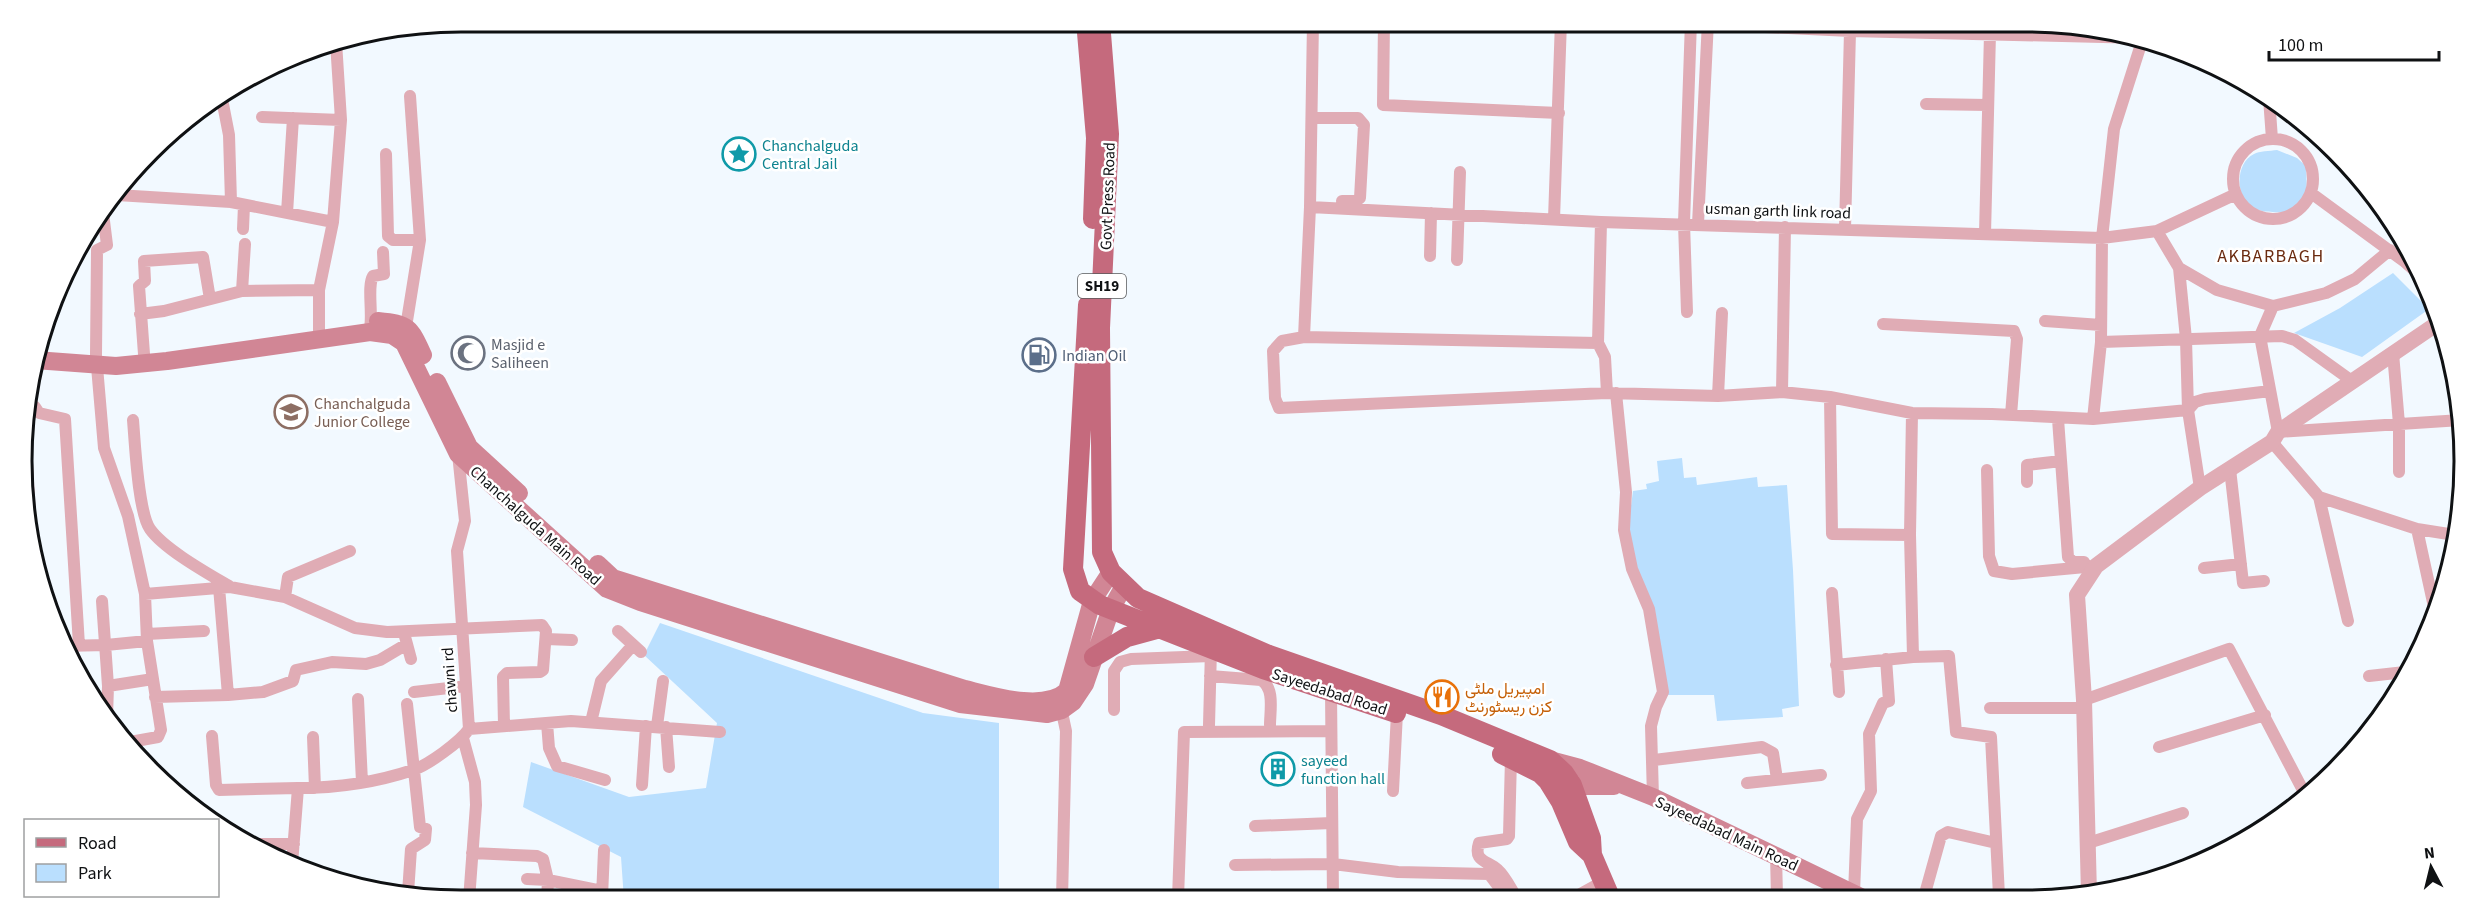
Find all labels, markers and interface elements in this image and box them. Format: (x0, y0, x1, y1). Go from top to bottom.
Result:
scale bar (2269, 24, 2438, 62)
text: 100 m (2278, 33, 2323, 58)
place label: Chanchalguda Central Jail (762, 135, 859, 175)
place icon: Chanchalguda Central Jail (721, 136, 757, 172)
street label: Govt Press Road (1095, 142, 1121, 250)
street label: usman garth link road (1705, 197, 1851, 225)
district label: AKBARBAGH (2217, 244, 2325, 269)
road number: SH19 (1078, 274, 1126, 298)
place label: Masjid e Saliheen (491, 334, 549, 374)
mosque icon: Masjid e Saliheen (450, 335, 486, 371)
fuel station icon: Indian Oil (1021, 337, 1057, 373)
place label: Indian Oil (1062, 345, 1126, 367)
place label: Chanchalguda Junior College (314, 393, 411, 433)
school or university icon: Chanchalguda Junior College (273, 394, 309, 430)
street label: Chanchalguda Main Road (465, 461, 606, 591)
street label: chawni rd (437, 646, 463, 713)
street label: Sayeedabad Road (1269, 663, 1390, 721)
place label: امپیریل ملٹی کزن ریسٹورنٹ (1465, 678, 1552, 718)
restaurant icon: امپیریل ملٹی کزن ریسٹورنٹ (1424, 679, 1460, 715)
place label: sayeed function hall (1301, 750, 1385, 790)
building icon: sayeed function hall (1260, 751, 1296, 787)
street label: Sayeedabad Main Road (1651, 791, 1802, 877)
legend (24, 819, 219, 897)
text: Road (78, 831, 117, 856)
north arrow (2401, 837, 2461, 897)
text: N (2423, 842, 2436, 865)
text: Park (78, 861, 112, 886)

